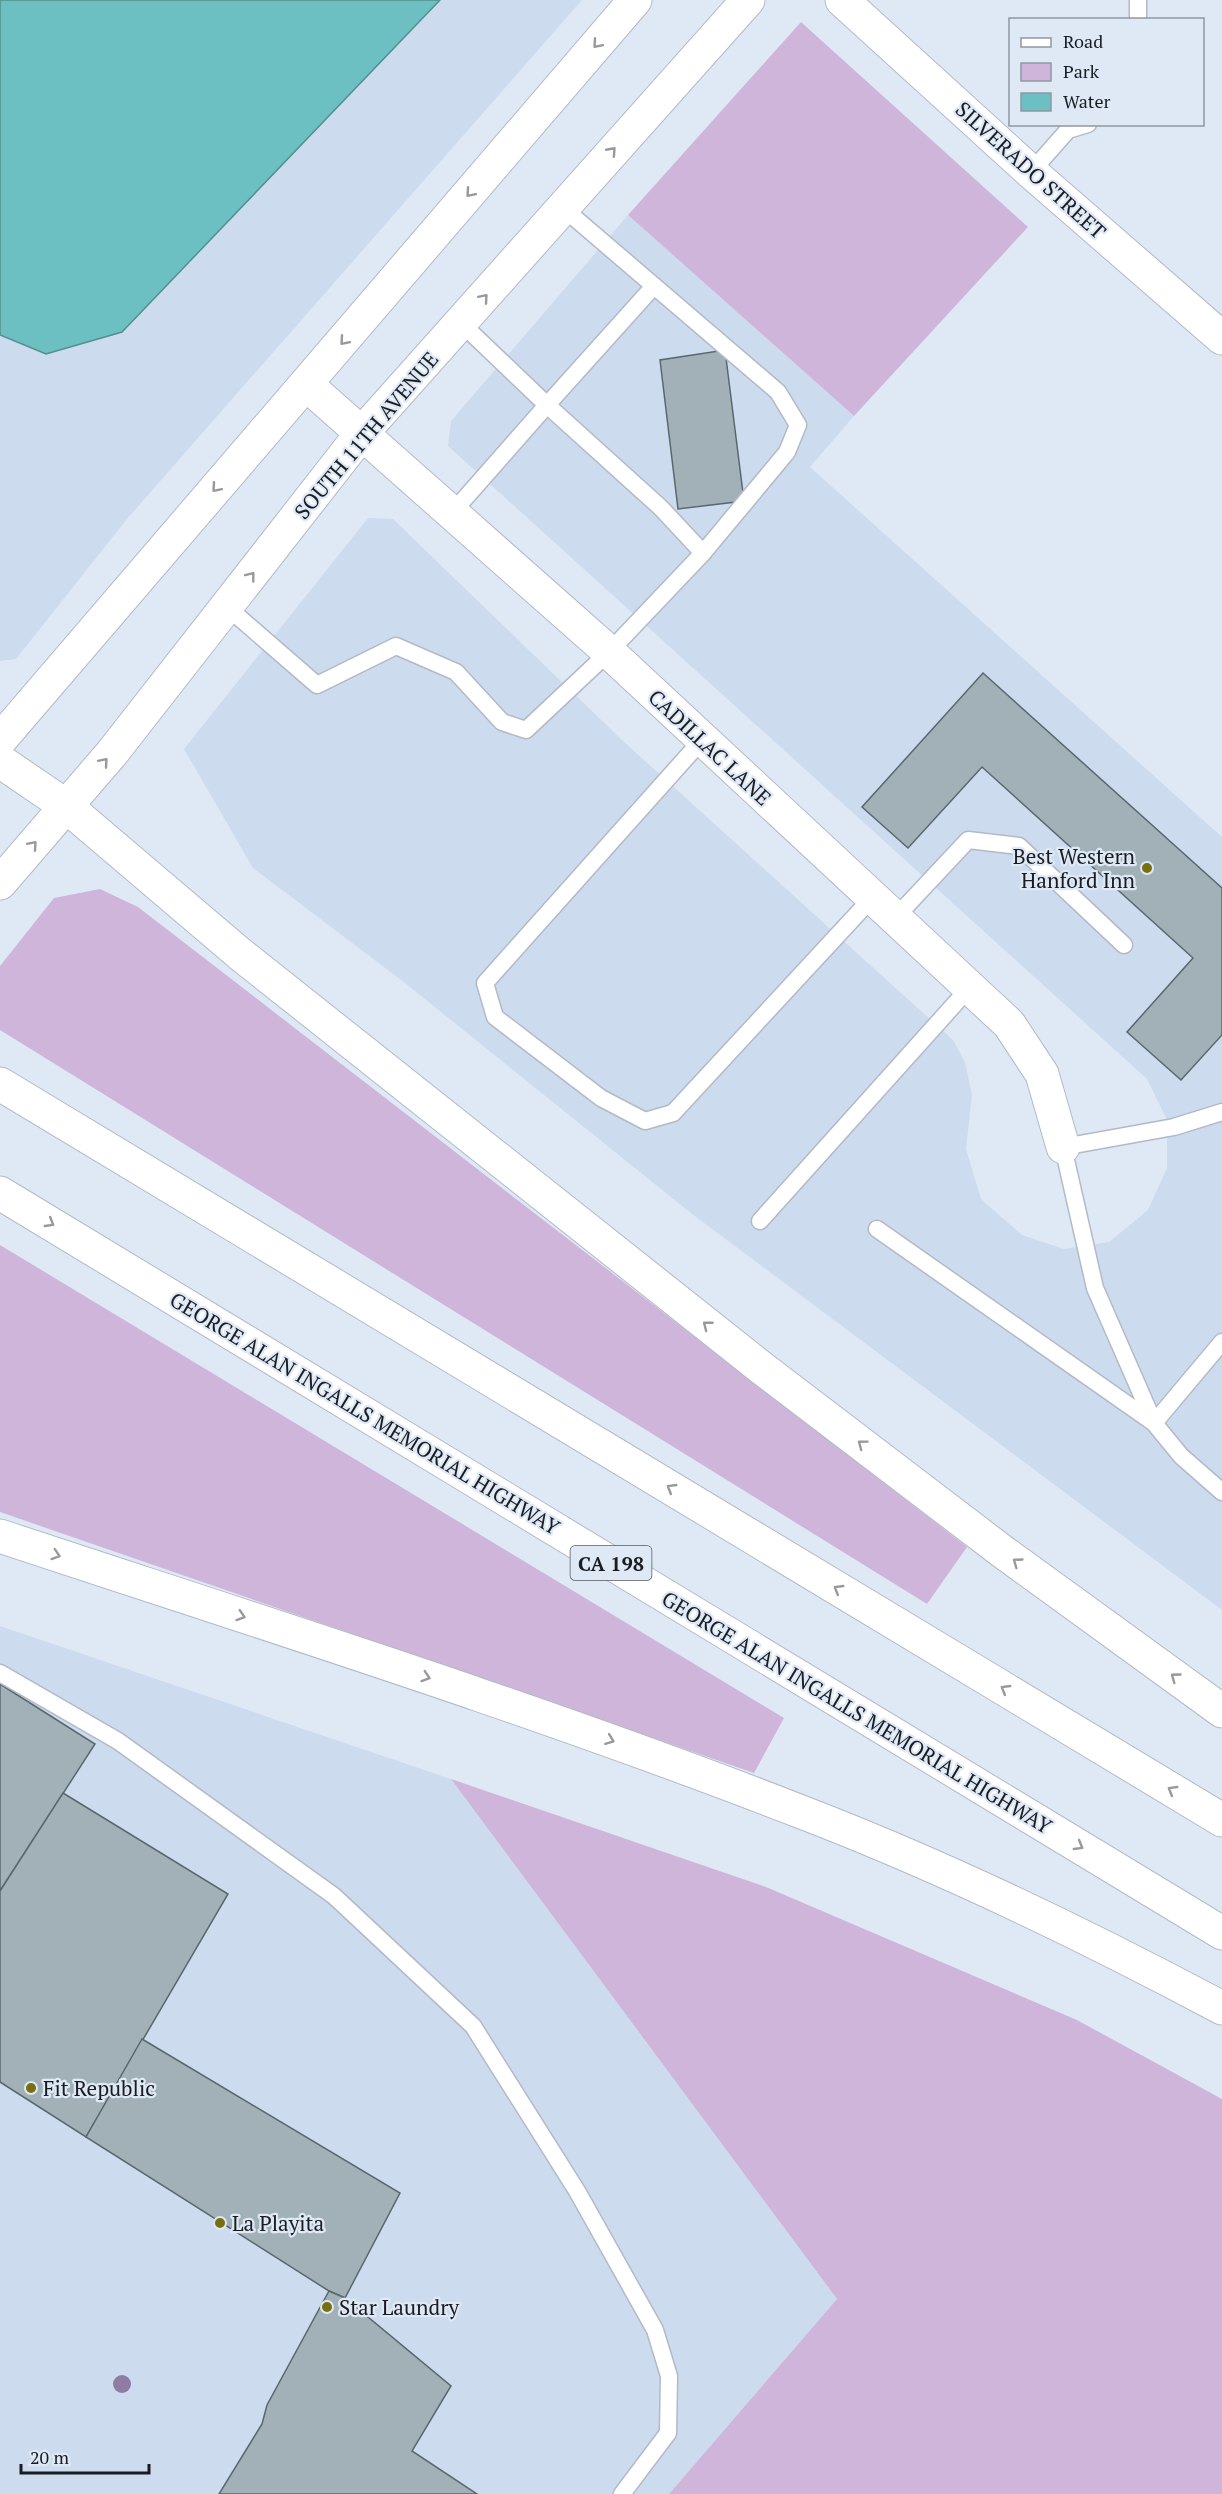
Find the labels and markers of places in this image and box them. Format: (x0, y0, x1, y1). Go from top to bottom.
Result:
place label: Best Western Hanford Inn (1013, 842, 1136, 894)
marker: Best Western Hanford Inn (1140, 861, 1154, 875)
place label: Fit Republic (43, 2074, 155, 2102)
marker: Fit Republic (24, 2081, 38, 2095)
place label: La Playita (232, 2209, 324, 2237)
marker: La Playita (213, 2216, 227, 2230)
place label: Star Laundry (339, 2293, 460, 2321)
marker: Star Laundry (320, 2300, 334, 2314)

